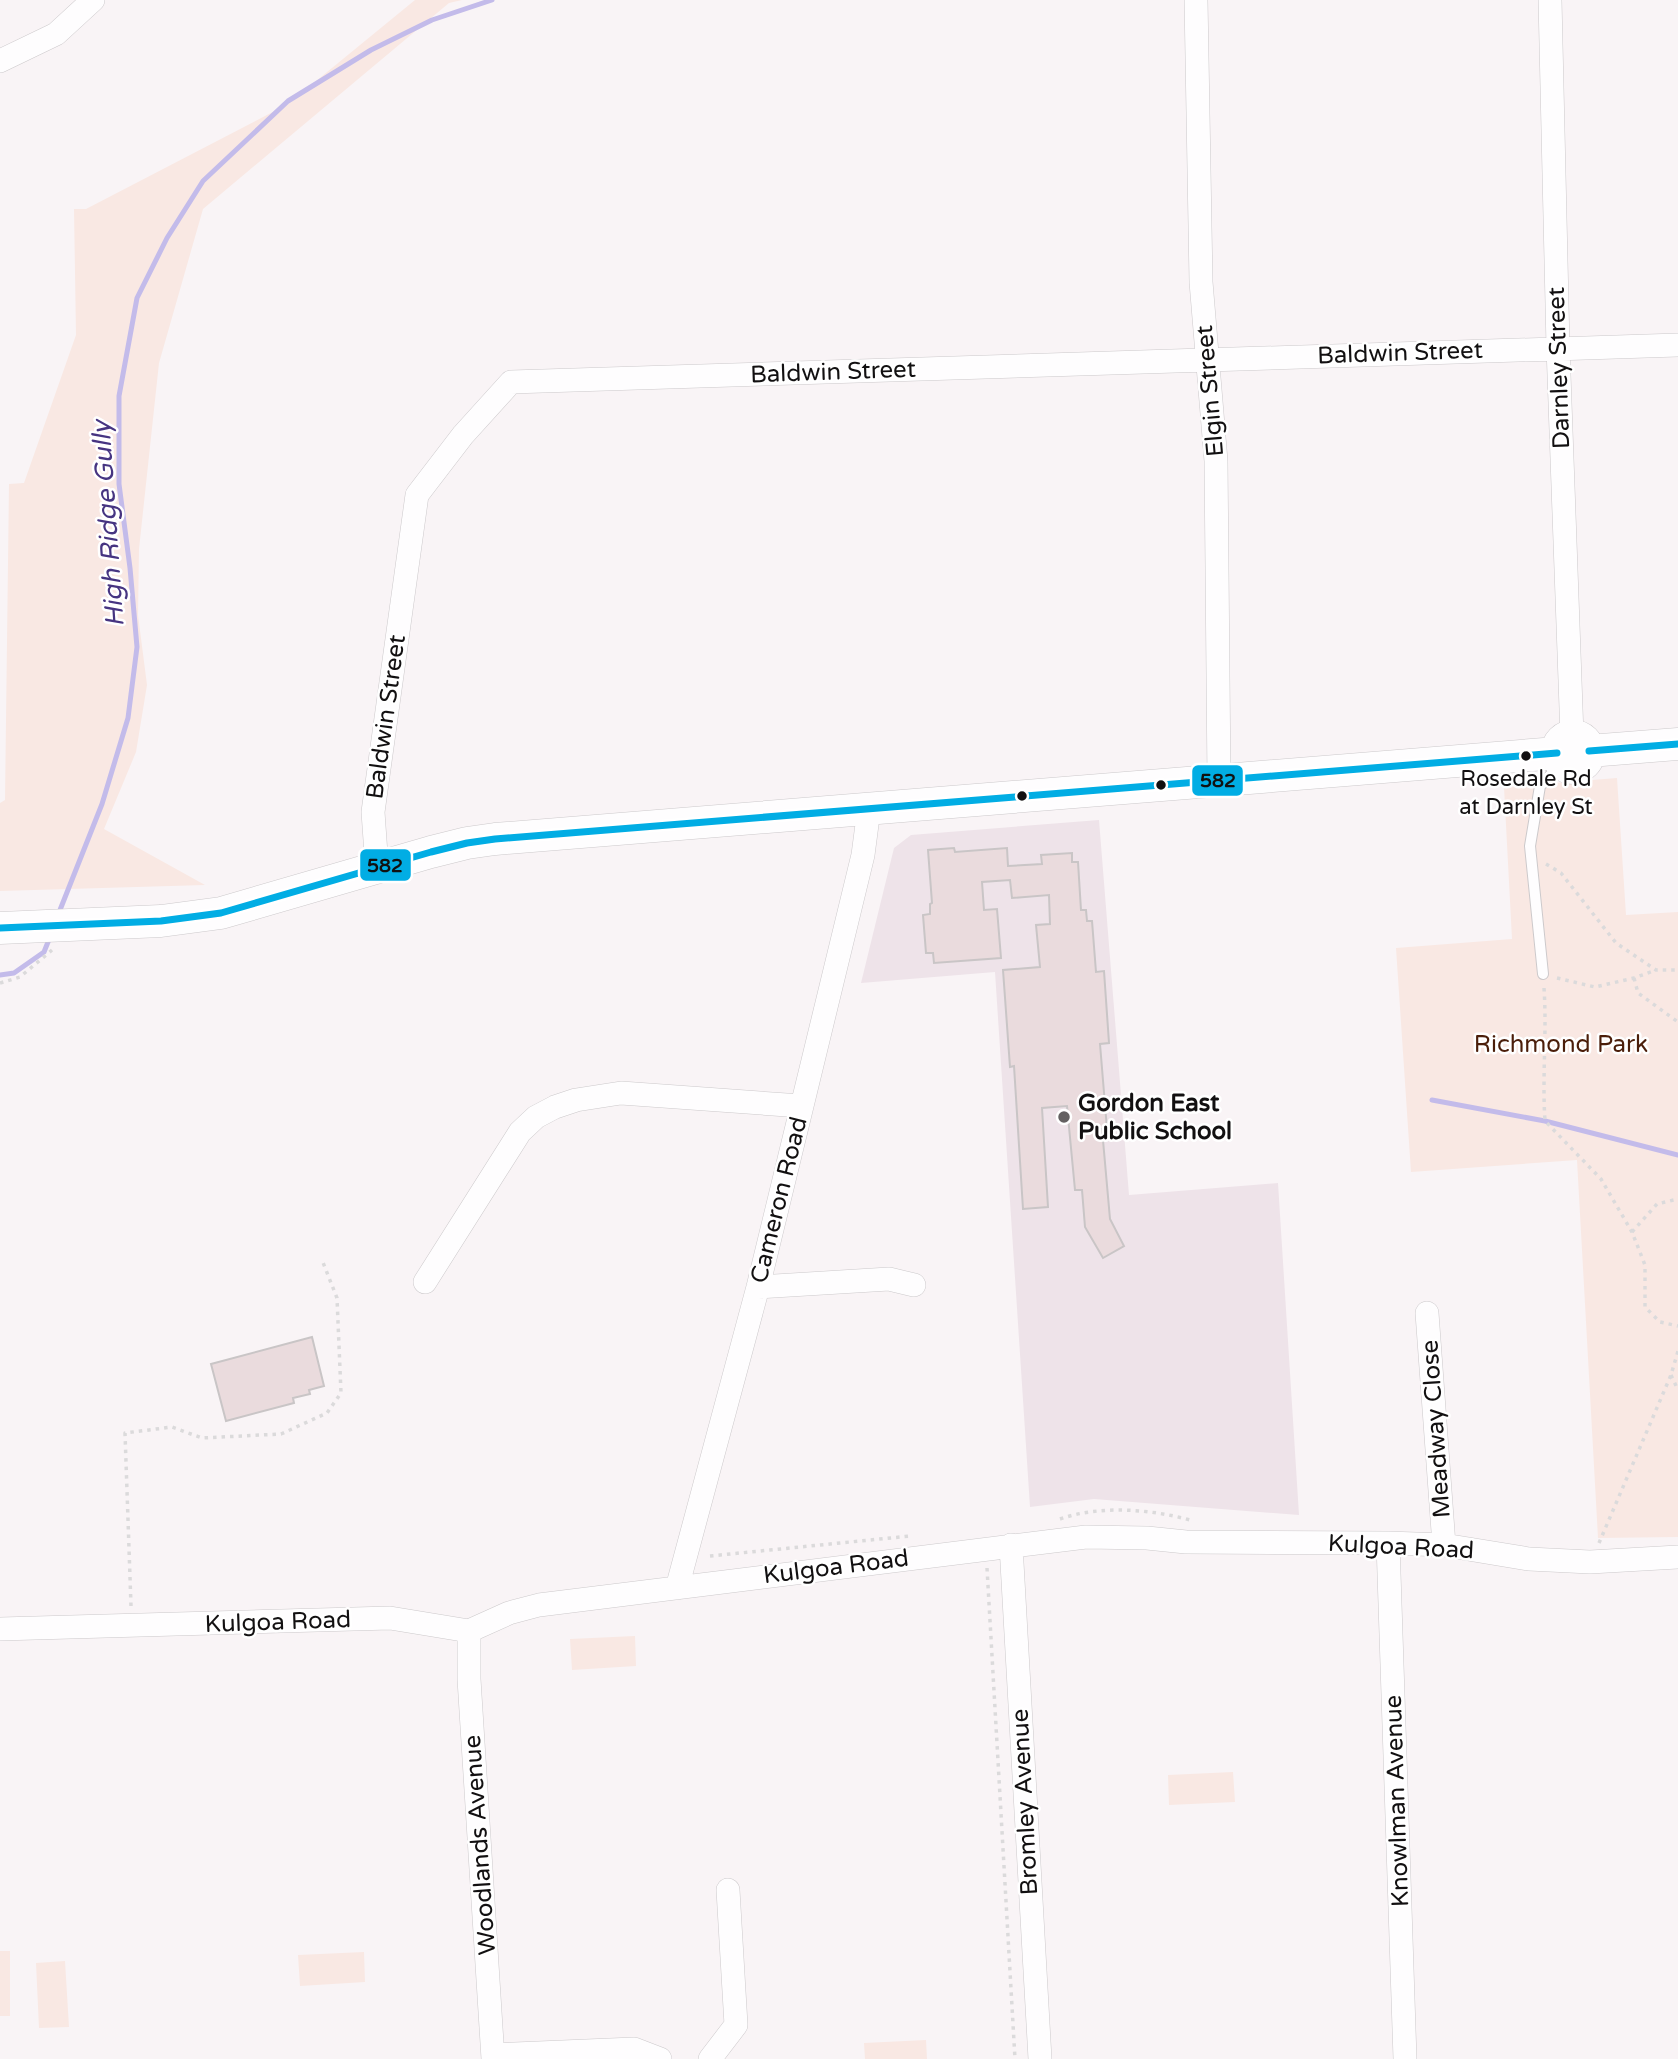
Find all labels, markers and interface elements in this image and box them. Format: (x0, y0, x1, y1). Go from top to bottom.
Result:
street label: Darnley Street (1542, 286, 1576, 450)
street label: Elgin Street (1190, 324, 1230, 458)
street label: Baldwin Street (1317, 336, 1483, 370)
street label: Baldwin Street (750, 355, 916, 389)
water label: High Ridge Gully (85, 417, 131, 628)
street label: Baldwin Street (360, 633, 412, 801)
marker: Rosedale Rd at Darnley St (1519, 749, 1533, 763)
line badge: 582 (1191, 764, 1244, 797)
place label: Rosedale Rd at Darnley St (1459, 766, 1593, 820)
text: 582 (1200, 770, 1236, 792)
unlabelled marker (1154, 778, 1168, 792)
unlabelled marker (1015, 789, 1029, 803)
line badge: 582 (359, 848, 412, 882)
text: 582 (367, 855, 403, 877)
park label: Richmond Park (1474, 1030, 1648, 1059)
place label: Gordon East Public School (1078, 1089, 1232, 1146)
marker: Gordon East Public School (1056, 1109, 1072, 1125)
street label: Cameron Road (744, 1114, 814, 1286)
street label: Meadway Close (1415, 1339, 1457, 1519)
street label: Kulgoa Road (1327, 1529, 1475, 1565)
street label: Kulgoa Road (762, 1544, 910, 1590)
street label: Kulgoa Road (204, 1605, 352, 1639)
street label: Knowlman Avenue (1379, 1694, 1415, 1908)
street label: Bromley Avenue (1006, 1708, 1044, 1896)
street label: Woodlands Avenue (458, 1734, 502, 1956)

